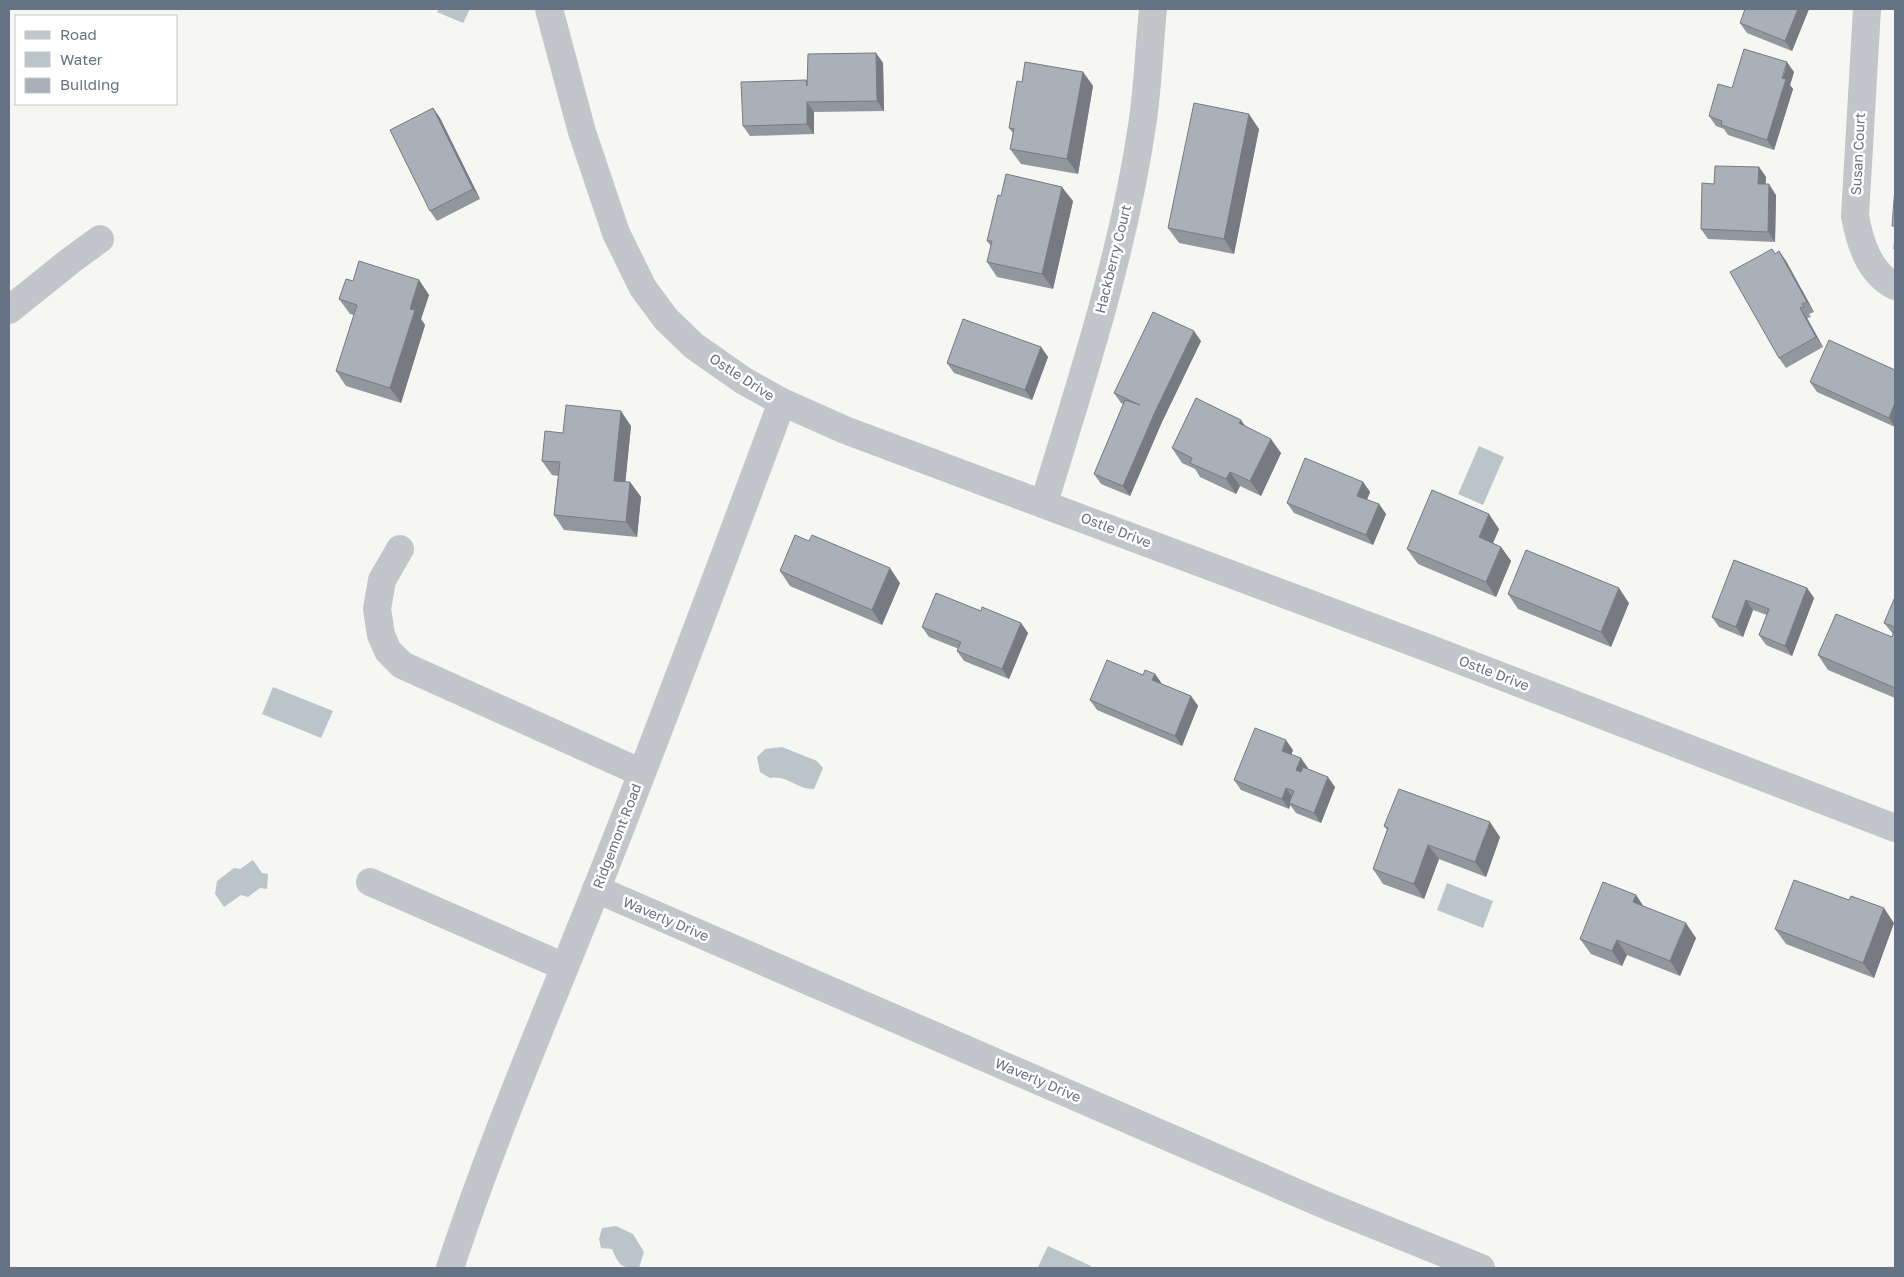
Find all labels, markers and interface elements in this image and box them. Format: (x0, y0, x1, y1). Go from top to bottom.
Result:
legend (15, 15, 178, 105)
text: Road (60, 25, 97, 43)
text: Water (60, 50, 103, 68)
text: Building (60, 75, 120, 93)
street label: Susan Court (1847, 112, 1868, 196)
street label: Hackberry Court (1091, 203, 1134, 315)
street label: Ostle Drive (707, 349, 778, 404)
street label: Ostle Drive (1079, 508, 1154, 551)
street label: Ostle Drive (1457, 651, 1532, 694)
street label: Ridgemont Road (589, 781, 644, 891)
street label: Waverly Drive (621, 893, 712, 944)
street label: Waverly Drive (993, 1054, 1084, 1105)

